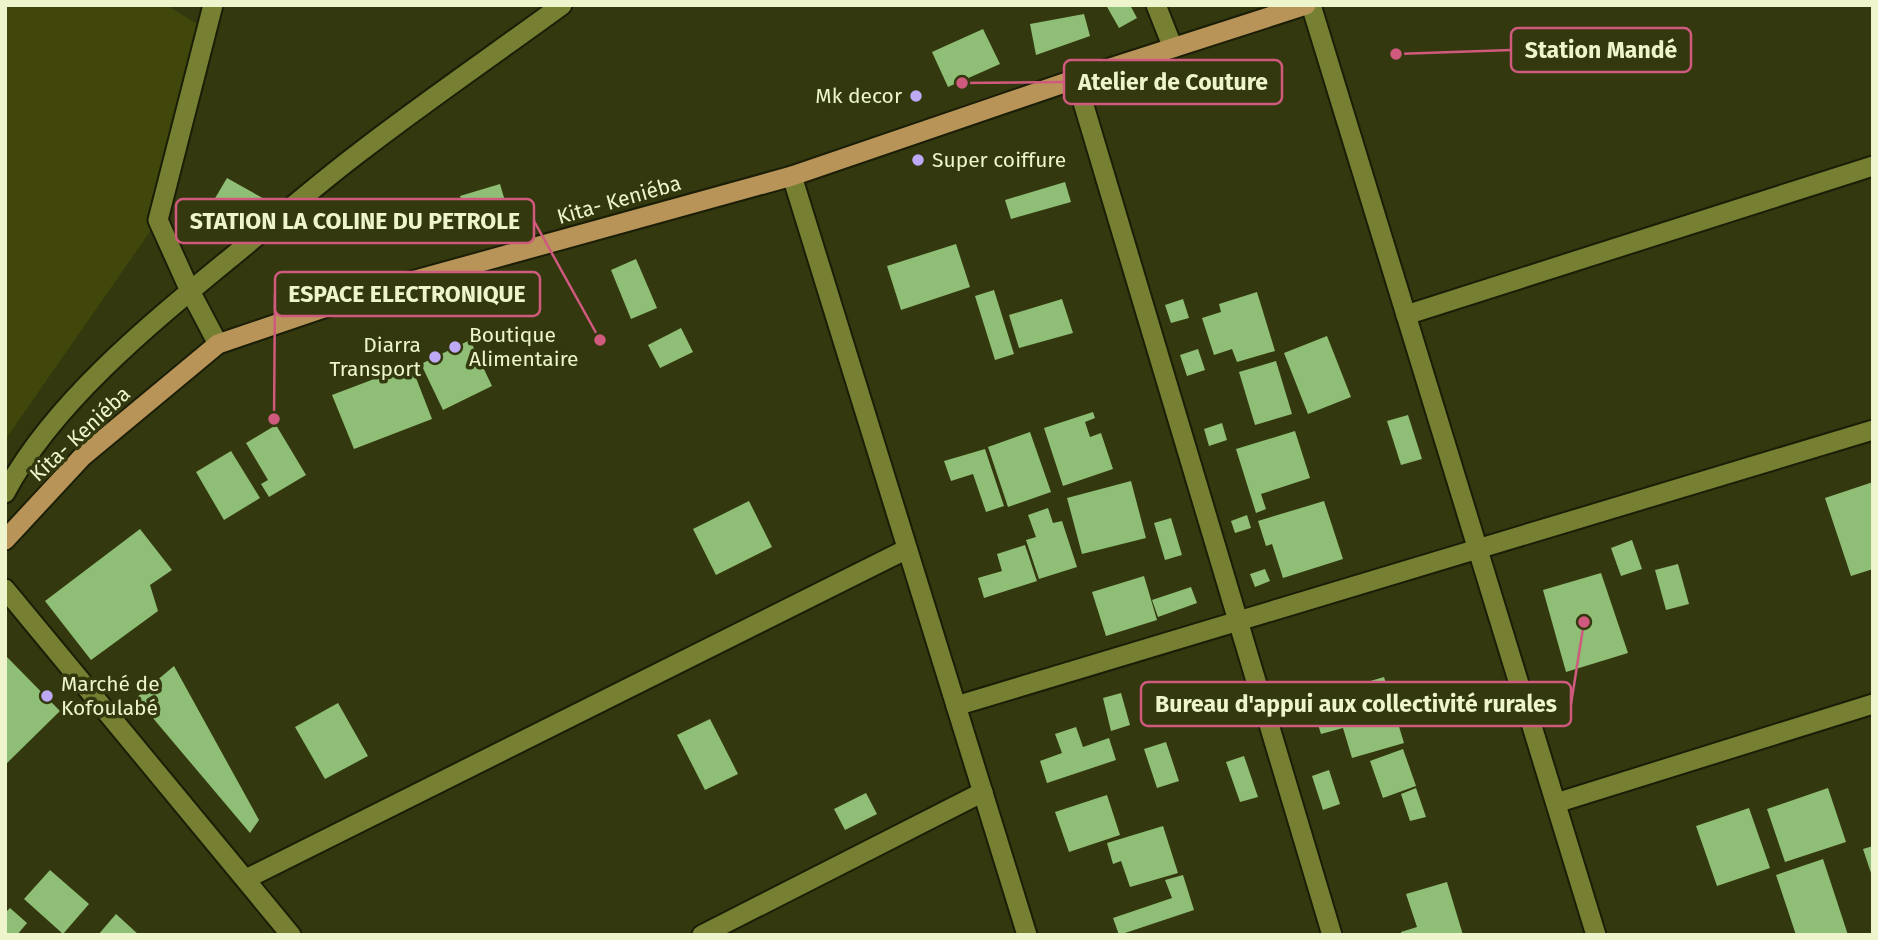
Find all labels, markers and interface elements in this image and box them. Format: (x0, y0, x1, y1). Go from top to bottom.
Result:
callout: Station Mandé (1511, 28, 1691, 72)
text: Station Mandé (1525, 36, 1677, 64)
callout: Atelier de Couture (1064, 60, 1282, 104)
text: Atelier de Couture (1077, 68, 1268, 96)
place label: Mk decor (815, 83, 902, 109)
marker: Mk decor (908, 88, 924, 104)
place label: Super coiffure (932, 147, 1066, 173)
marker: Super coiffure (910, 152, 926, 168)
street label: Kita- Keniéba (554, 170, 684, 230)
callout: STATION LA COLINE DU PETROLE (176, 199, 534, 243)
text: STATION LA COLINE DU PETROLE (190, 207, 520, 235)
callout: ESPACE ELECTRONIQUE (275, 272, 540, 316)
text: ESPACE ELECTRONIQUE (288, 280, 526, 308)
place label: Boutique Alimentaire (469, 322, 579, 372)
place label: Diarra Transport (329, 332, 421, 382)
marker: Boutique Alimentaire (447, 339, 463, 355)
marker: Diarra Transport (427, 349, 443, 365)
street label: Kita- Keniéba (24, 381, 136, 487)
place label: Marché de Kofoulabé (61, 671, 160, 721)
callout: Bureau d'appui aux collectivité rurales (1141, 682, 1571, 726)
marker: Marché de Kofoulabé (39, 688, 55, 704)
text: Bureau d'appui aux collectivité rurales (1155, 690, 1557, 718)

